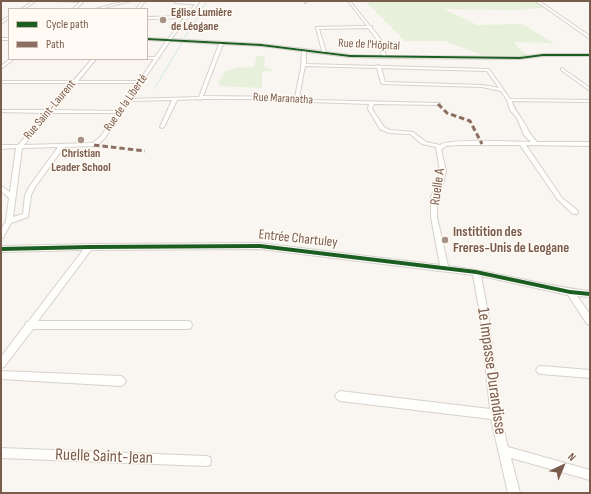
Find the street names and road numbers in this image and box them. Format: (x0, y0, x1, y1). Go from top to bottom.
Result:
street label: Rue de l'Hôpital (338, 36, 400, 54)
street label: Rue de la Liberté (101, 72, 151, 134)
street label: Rue Saint-Laurent (21, 77, 79, 143)
street label: Rue Maranatha (253, 90, 313, 108)
street label: Ruelle A (427, 168, 449, 206)
street label: Entrée Chartuley (258, 226, 338, 252)
street label: 1e Impasse Durandisse (472, 306, 510, 436)
street label: Ruelle Saint-Jean (55, 445, 153, 469)

